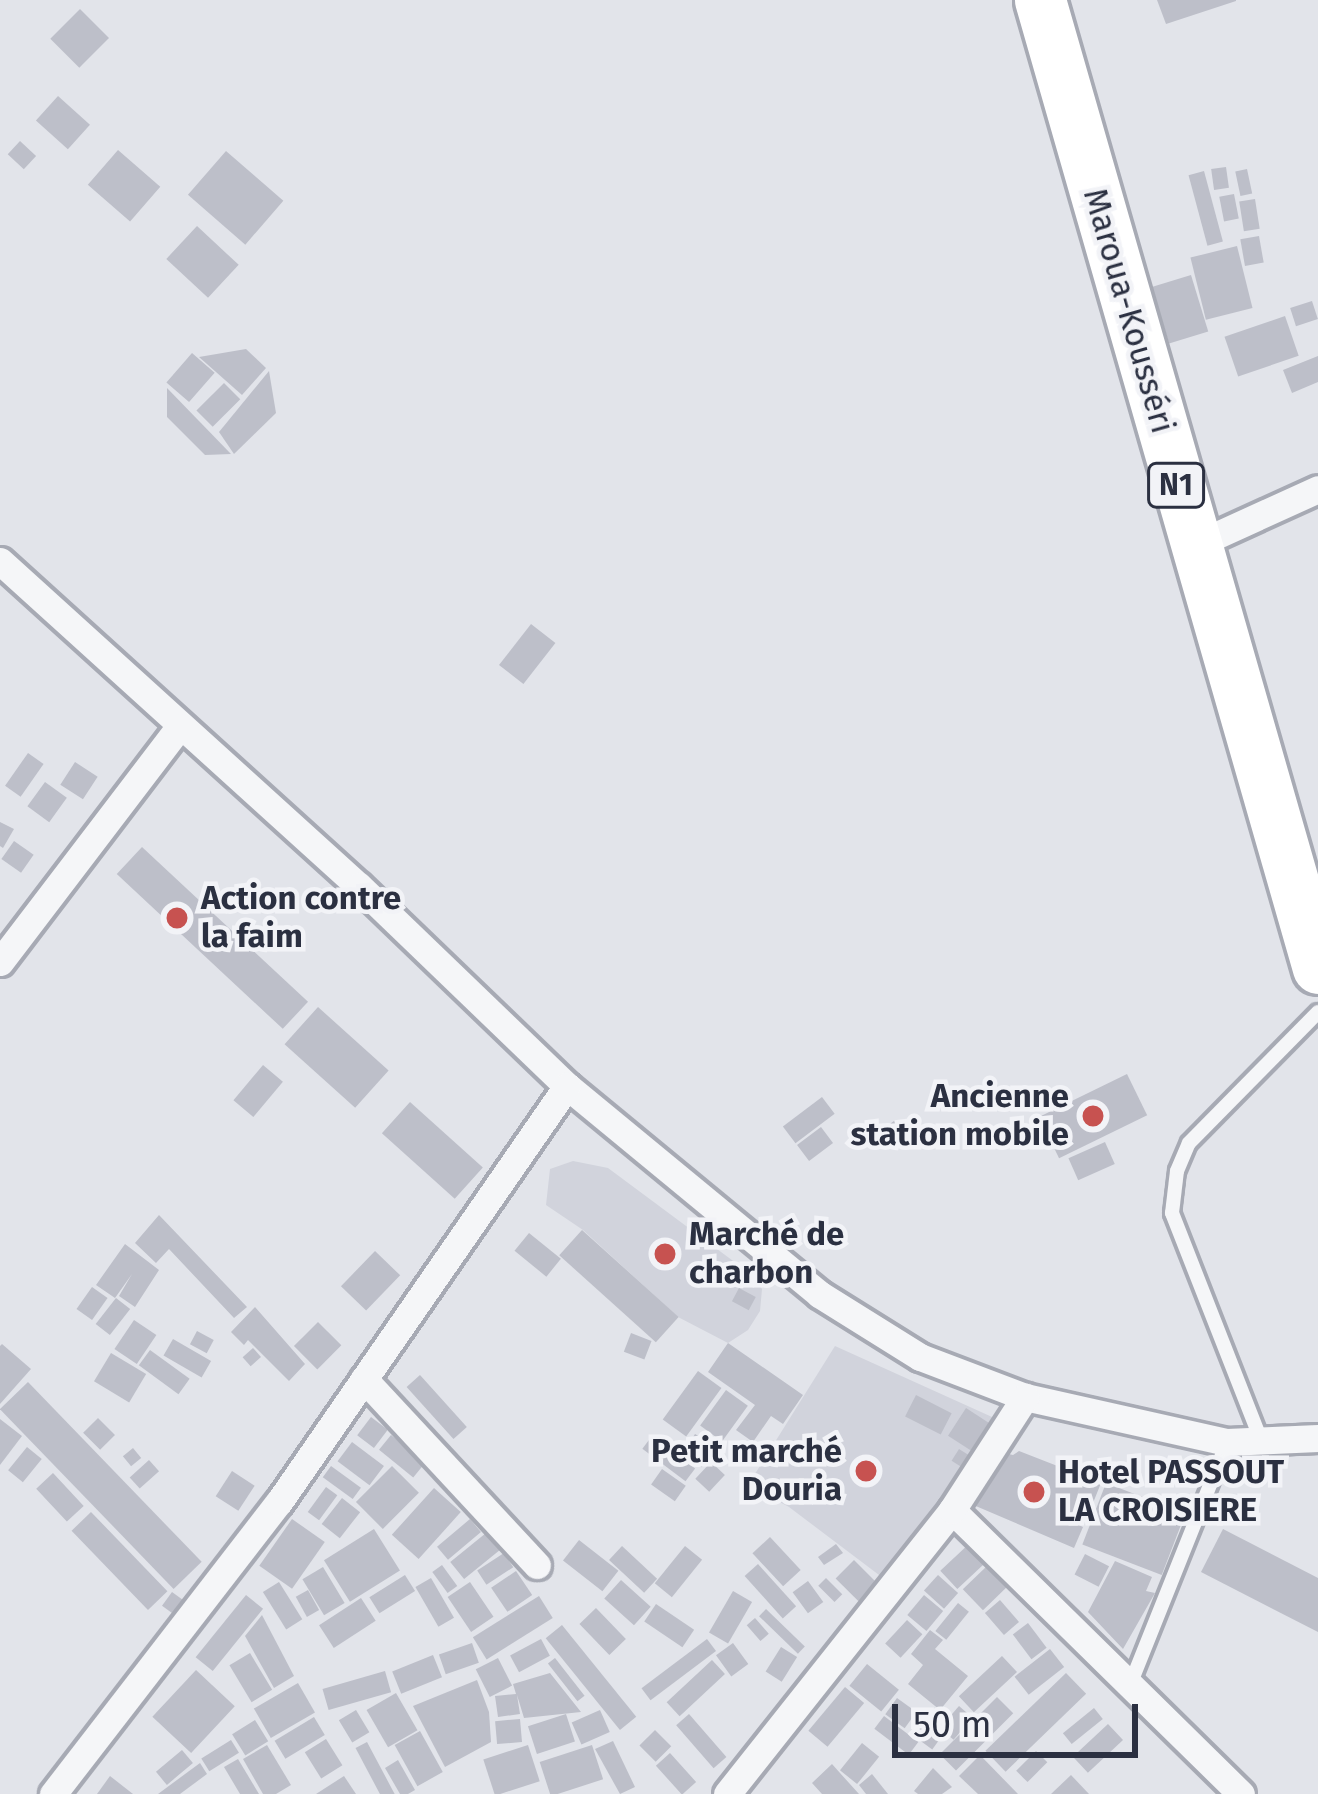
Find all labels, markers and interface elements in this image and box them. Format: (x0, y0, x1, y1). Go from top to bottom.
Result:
street label: Maroua-Kousséri (1074, 184, 1182, 438)
road number: N1 (1146, 461, 1206, 509)
place label: Action contre la faim (201, 879, 401, 957)
marker: Action contre la faim (164, 905, 190, 931)
place label: Ancienne station mobile (850, 1077, 1069, 1155)
marker: Ancienne station mobile (1080, 1103, 1106, 1129)
place label: Marché de charbon (689, 1215, 844, 1293)
marker: Marché de charbon (652, 1241, 678, 1267)
place label: Petit marché Douria (651, 1432, 842, 1510)
place label: Hotel PASSOUT LA CROISIERE (1058, 1453, 1284, 1531)
marker: Petit marché Douria (853, 1458, 879, 1484)
marker: Hotel PASSOUT LA CROISIERE (1021, 1479, 1047, 1505)
scale bar (898, 1680, 1144, 1754)
text: 50 m (913, 1703, 992, 1747)

